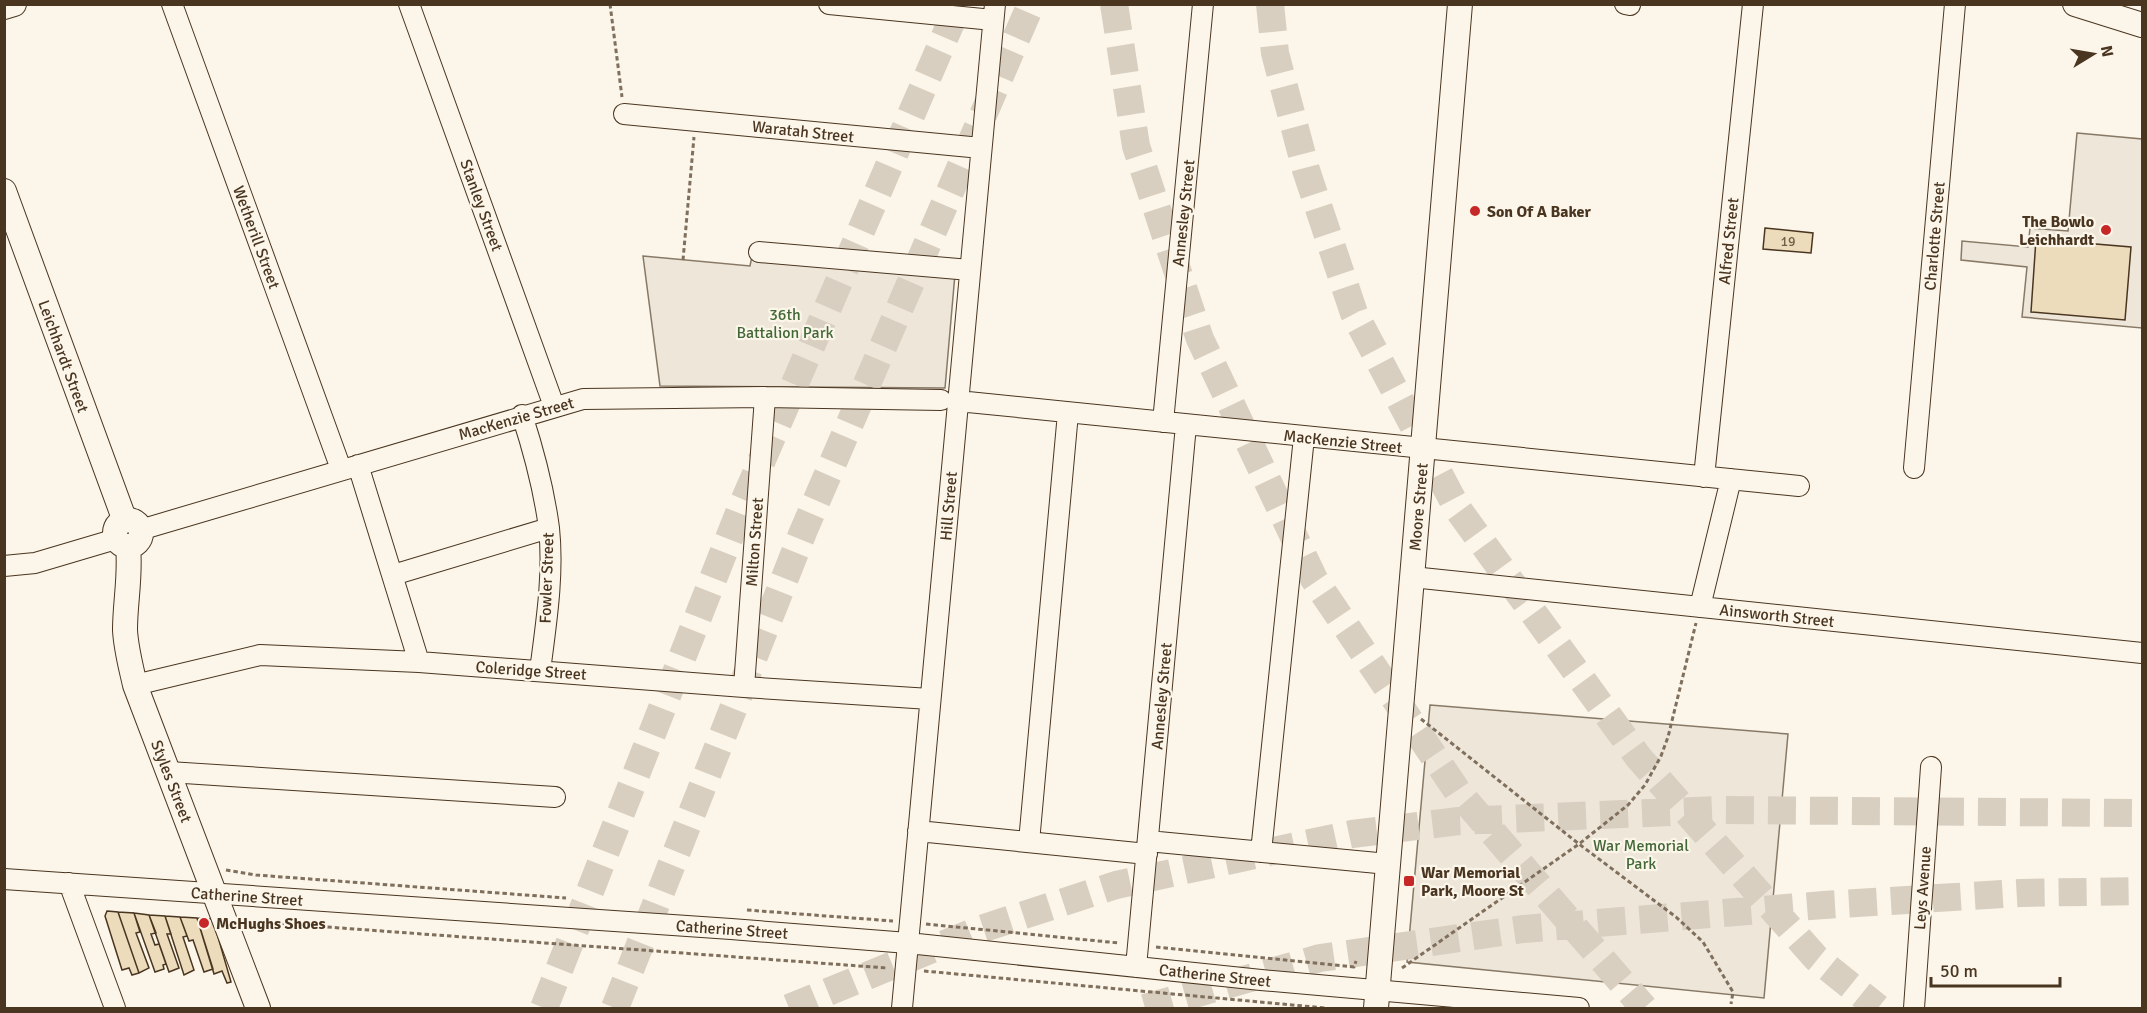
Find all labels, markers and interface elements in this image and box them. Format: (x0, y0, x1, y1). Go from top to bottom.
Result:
north arrow (2063, 24, 2123, 84)
text: N (2096, 44, 2118, 59)
street label: Waratah Street (751, 117, 855, 147)
street label: Stanley Street (455, 157, 507, 254)
street label: Annesley Street (1168, 158, 1200, 267)
street label: Charlotte Street (1920, 180, 1950, 291)
street label: Wetherill Street (228, 183, 284, 292)
street label: Alfred Street (1714, 196, 1744, 285)
place label: Son Of A Baker (1487, 202, 1591, 222)
marker: Son Of A Baker (1468, 204, 1482, 218)
place label: The Bowlo Leichhardt (2019, 212, 2094, 250)
marker: The Bowlo Leichhardt (2099, 223, 2113, 237)
house number: 19 (1780, 233, 1796, 250)
street label: Leichhardt Street (33, 297, 93, 416)
park label: 36th Battalion Park (736, 305, 834, 343)
street label: MacKenzie Street (456, 393, 577, 445)
street label: MacKenzie Street (1283, 426, 1404, 458)
street label: Moore Street (1405, 462, 1433, 552)
street label: Hill Street (936, 470, 962, 542)
street label: Milton Street (742, 496, 768, 587)
street label: Fowler Street (535, 532, 559, 624)
street label: Ainsworth Street (1719, 600, 1836, 632)
street label: Annesley Street (1147, 641, 1177, 750)
street label: Coleridge Street (475, 657, 587, 685)
street label: Styles Street (146, 737, 196, 826)
park label: War Memorial Park (1593, 836, 1689, 874)
street label: Leys Avenue (1910, 846, 1936, 931)
place label: War Memorial Park, Moore St (1421, 863, 1524, 901)
marker: War Memorial Park, Moore St (1402, 874, 1416, 888)
street label: Catherine Street (190, 883, 304, 911)
place label: McHughs Shoes (216, 914, 326, 934)
marker: McHughs Shoes (197, 916, 211, 930)
street label: Catherine Street (675, 916, 789, 944)
scale bar (1931, 950, 2060, 988)
street label: Catherine Street (1158, 960, 1272, 992)
text: 50 m (1940, 960, 1978, 982)

